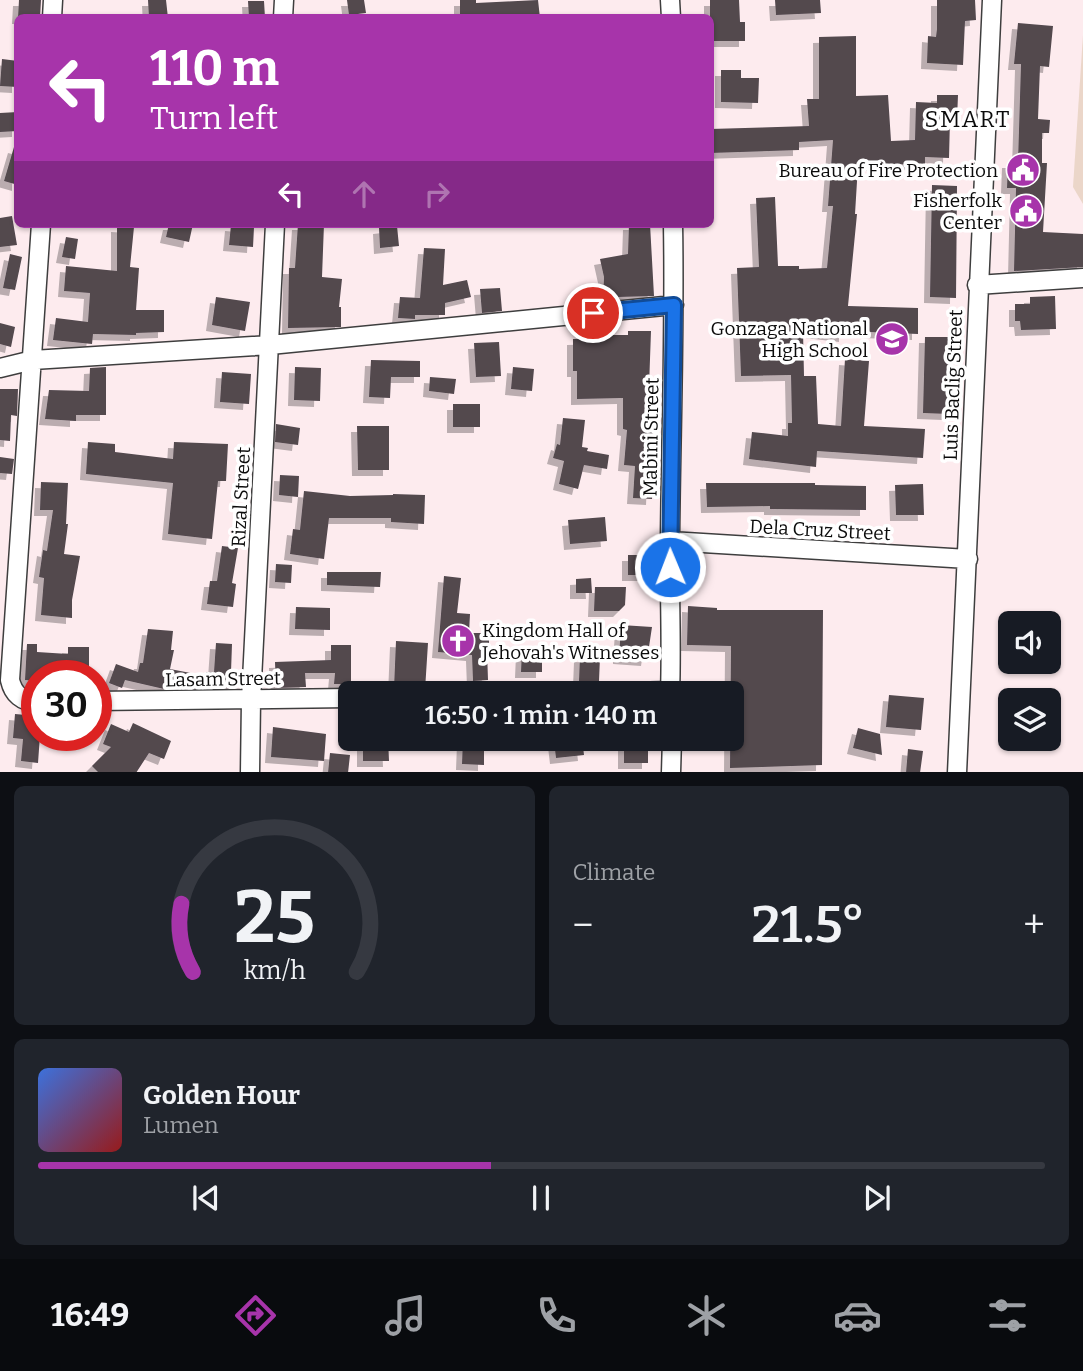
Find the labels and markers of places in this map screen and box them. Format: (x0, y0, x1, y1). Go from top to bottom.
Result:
public building icon: Bureau of Fire Protection (1004, 151, 1042, 189)
place label: Bureau of Fire Protection (778, 159, 998, 182)
place label: Fisherfolk Center (913, 189, 1003, 234)
public building icon: Fisherfolk Center (1007, 192, 1045, 230)
pin (563, 283, 623, 343)
place label: Gonzaga National High School (710, 317, 868, 362)
school or university icon: Gonzaga National High School (873, 320, 911, 358)
place label: Kingdom Hall of Jehovah's Witnesses (481, 619, 659, 664)
church icon: Kingdom Hall of Jehovah's Witnesses (439, 622, 477, 660)

